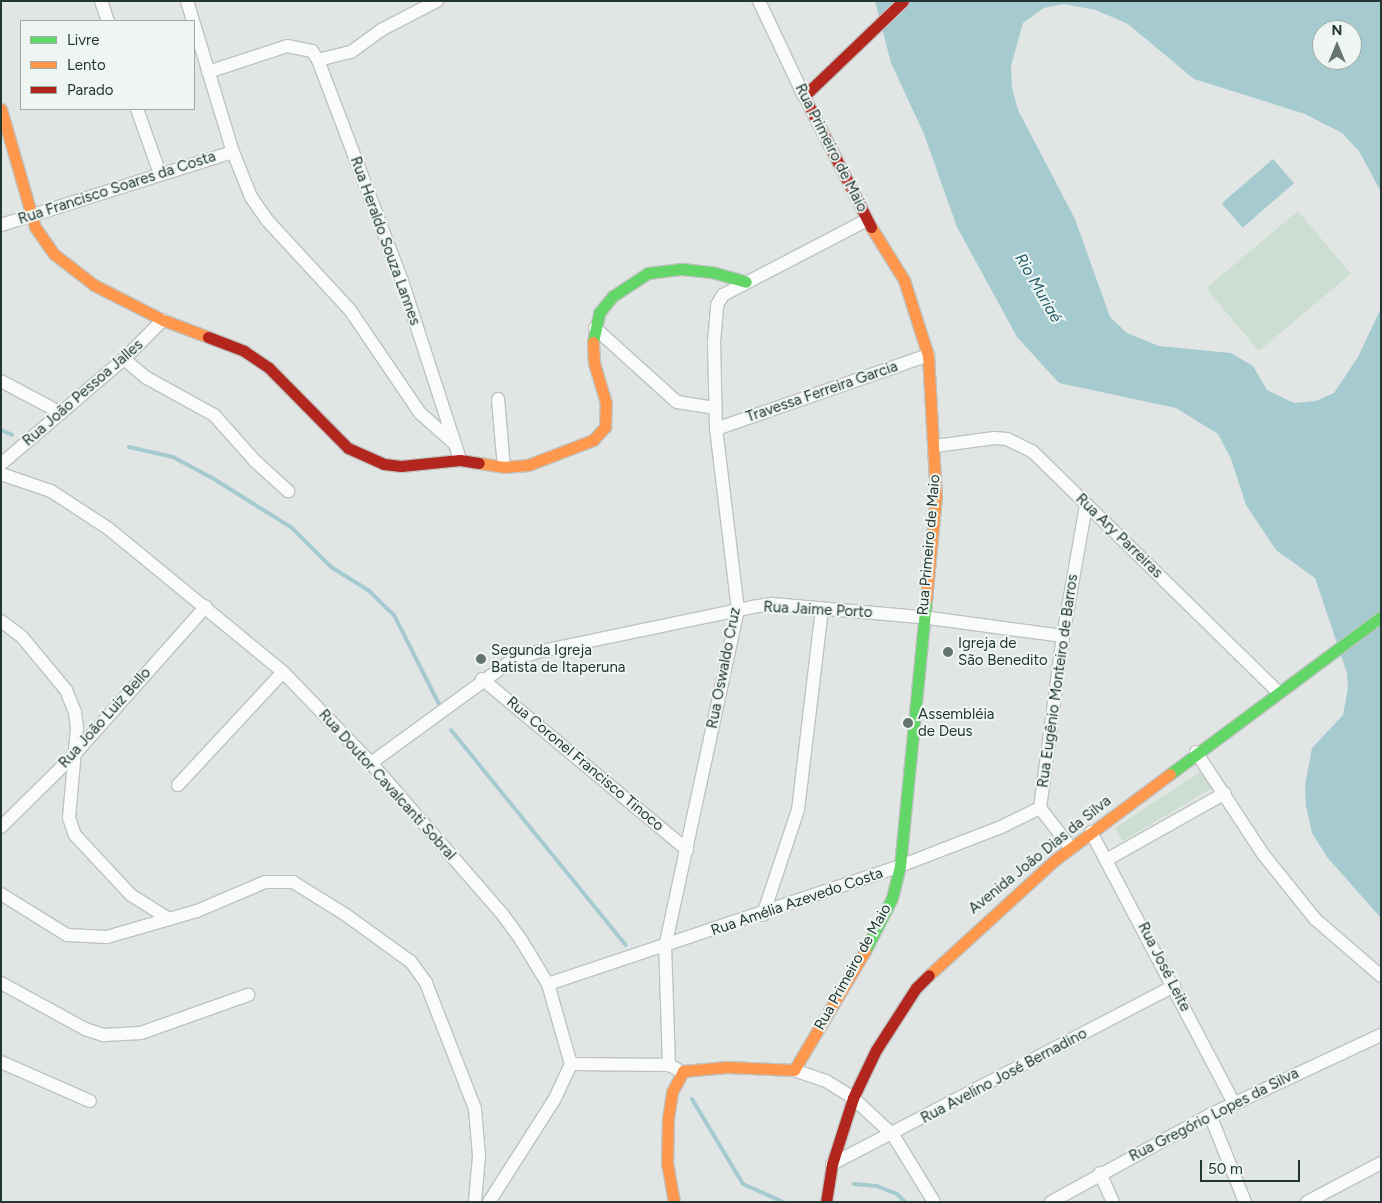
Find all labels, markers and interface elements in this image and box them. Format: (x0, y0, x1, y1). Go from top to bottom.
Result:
legend (20, 20, 195, 110)
north arrow (1312, 20, 1362, 70)
text: N (1332, 22, 1342, 39)
text: Livre (67, 31, 99, 49)
text: Lento (67, 56, 106, 74)
text: Parado (67, 81, 113, 99)
street label: Rua Primeiro de Maio (791, 81, 871, 215)
street label: Rua Francisco Soares da Costa (16, 147, 218, 229)
street label: Rua Heraldo Souza Lannes (346, 154, 424, 328)
water label: Rio Muriaé (1010, 250, 1066, 326)
street label: Rua João Pessoa Jalles (19, 336, 147, 450)
street label: Travessa Ferreira Garcia (744, 358, 900, 426)
street label: Rua Primeiro de Maio (914, 474, 944, 616)
street label: Rua Ary Parreiras (1072, 490, 1166, 582)
street label: Rua Eugênio Monteiro de Barros (1034, 573, 1082, 789)
street label: Rua Jaime Porto (763, 598, 873, 622)
street label: Rua Oswaldo Cruz (703, 606, 745, 730)
place label: Igreja de São Benedito (958, 634, 1048, 669)
place label: Segunda Igreja Batista de Itaperuna (491, 641, 625, 676)
marker: Igreja de São Benedito (942, 646, 954, 658)
marker: Segunda Igreja Batista de Itaperuna (475, 653, 487, 665)
street label: Rua João Luiz Bello (55, 664, 155, 772)
street label: Rua Coronel Francisco Tinoco (503, 693, 667, 835)
place label: Assembléia de Deus (918, 705, 995, 740)
street label: Rua Doutor Cavalcanti Sobral (315, 706, 459, 864)
marker: Assembléia de Deus (902, 717, 914, 729)
street label: Avenida João Dias da Silva (965, 792, 1115, 918)
street label: Rua Amélia Azevedo Costa (709, 864, 885, 940)
street label: Rua Primeiro de Maio (811, 901, 895, 1033)
street label: Rua José Leite (1134, 919, 1194, 1015)
street label: Rua Avelino José Bernadino (918, 1024, 1090, 1128)
street label: Rua Gregório Lopes da Silva (1126, 1064, 1302, 1166)
scale bar (1202, 1150, 1302, 1182)
text: 50 m (1208, 1160, 1243, 1178)

